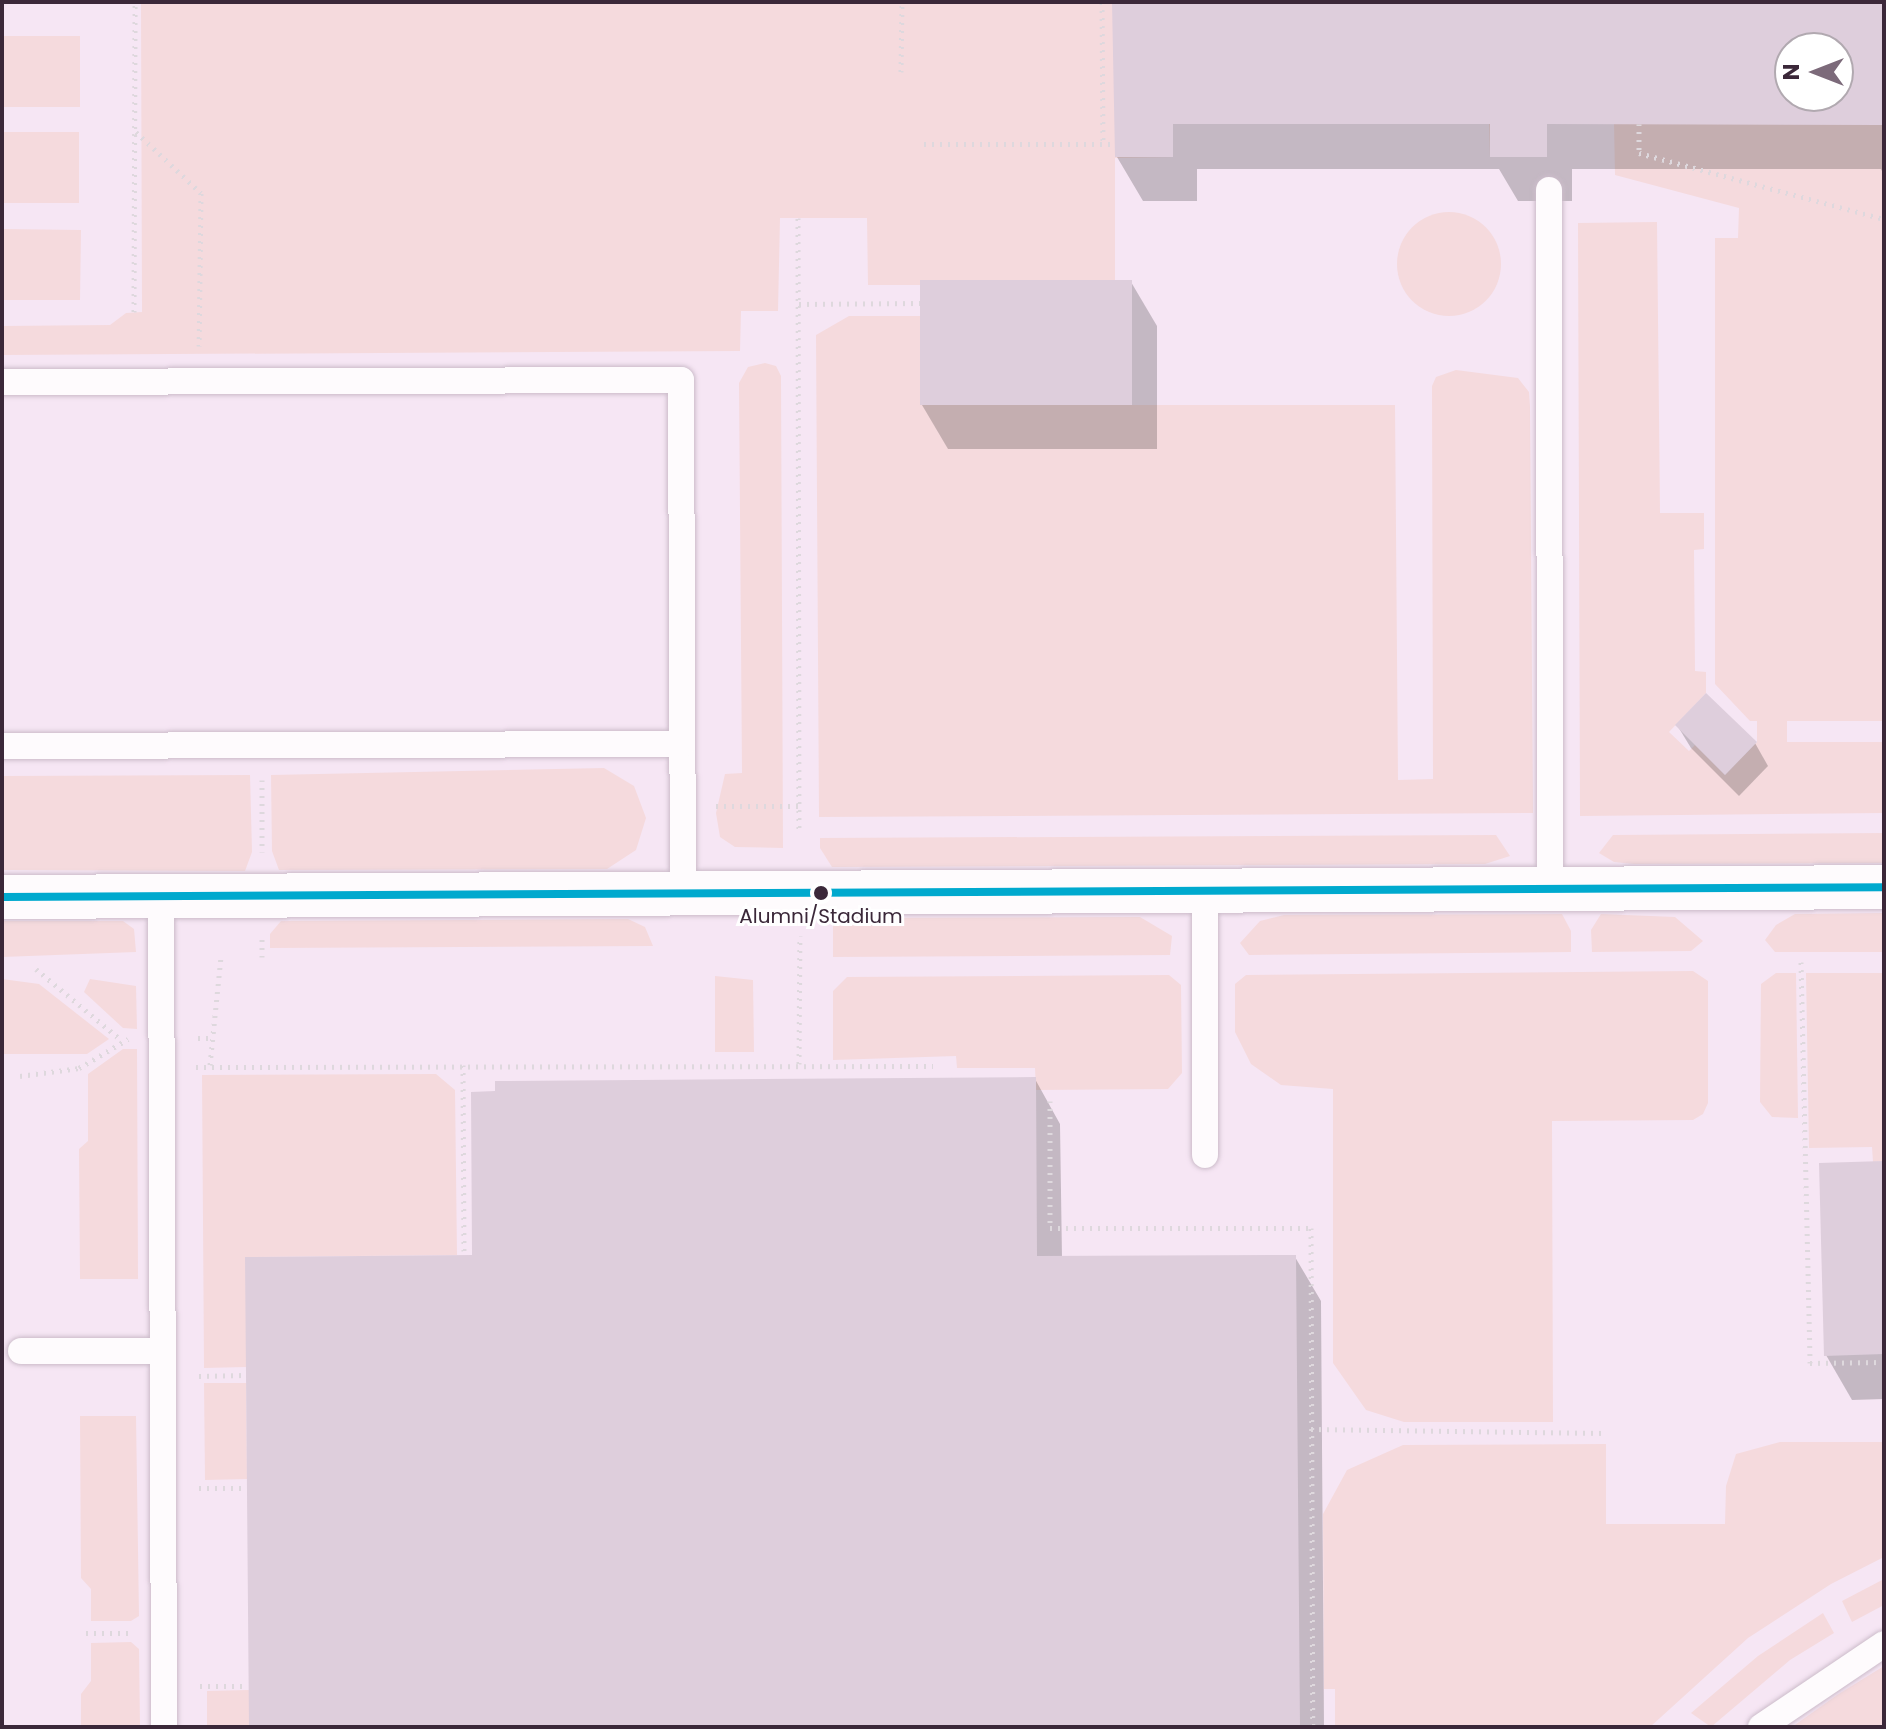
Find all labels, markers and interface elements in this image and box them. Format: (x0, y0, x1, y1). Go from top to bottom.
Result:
north arrow (1774, 32, 1854, 112)
text: N (1776, 64, 1807, 80)
marker: Alumni/Stadium (813, 885, 829, 901)
place label: Alumni/Stadium (739, 904, 903, 928)

